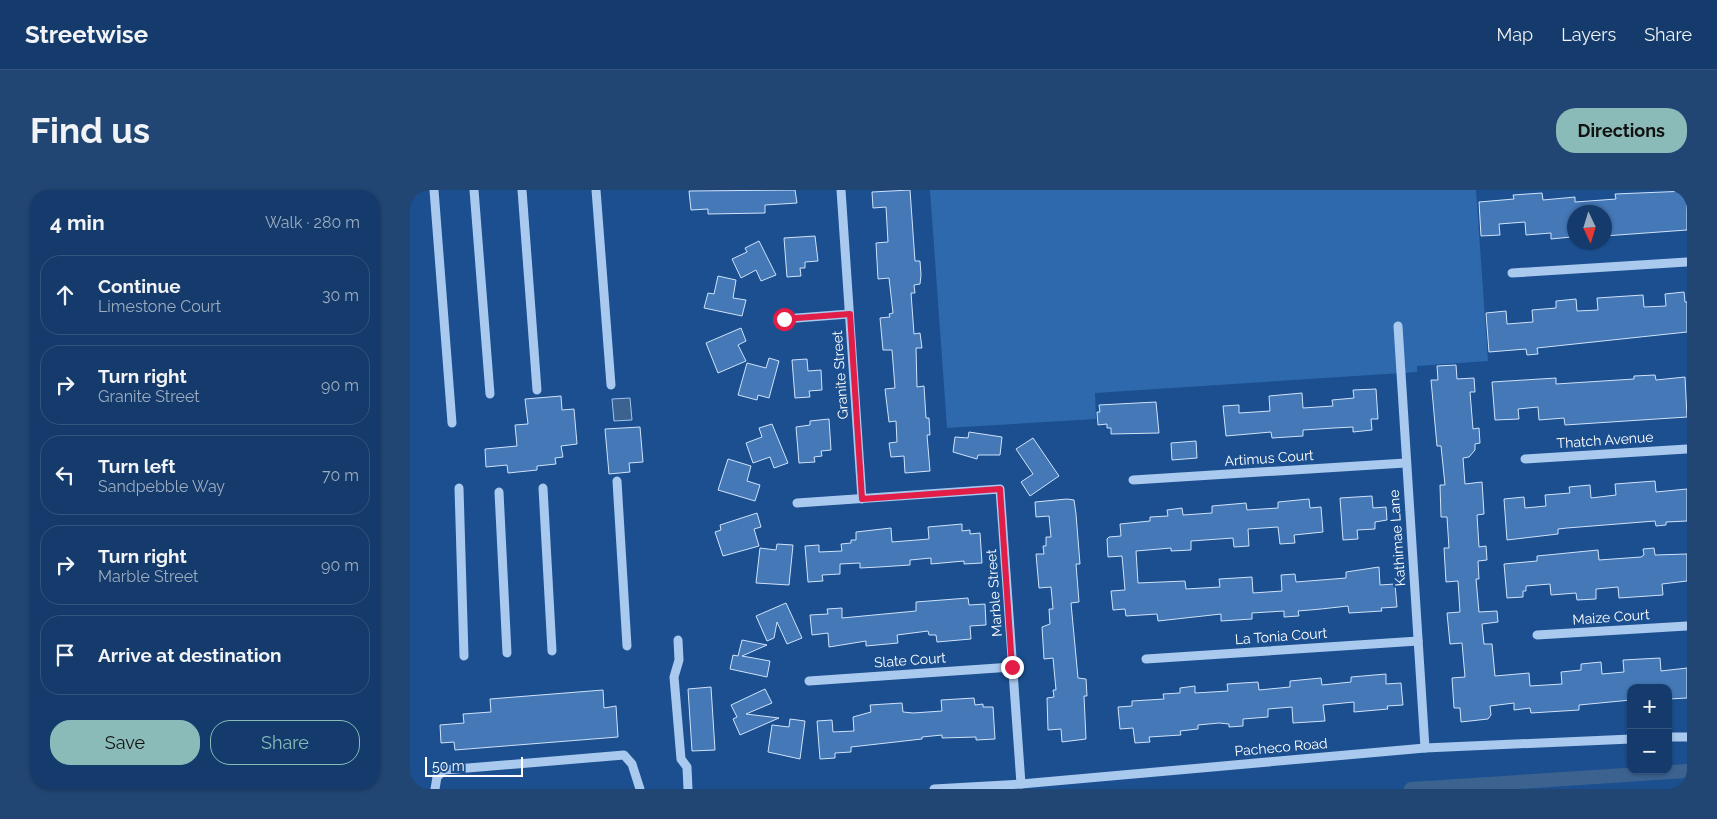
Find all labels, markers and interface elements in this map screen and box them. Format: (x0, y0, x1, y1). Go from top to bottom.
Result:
text: Streetwise (25, 20, 148, 49)
text: Map (1497, 24, 1533, 45)
text: Layers (1561, 24, 1616, 45)
text: Share (1644, 24, 1692, 45)
button: Directions (1556, 108, 1687, 153)
text: Find us (30, 110, 150, 151)
north arrow (1567, 205, 1612, 250)
text: 4 min (50, 210, 105, 235)
text: Walk · 280 m (265, 213, 360, 232)
text: Continue (98, 275, 181, 297)
icon: ahead (51, 281, 79, 309)
text: 30 m (322, 286, 359, 305)
text: Limestone Court (98, 297, 221, 316)
route start (773, 308, 796, 331)
street label: Granite Street (829, 330, 851, 420)
text: Turn right (98, 365, 187, 387)
icon: right (51, 371, 79, 399)
text: 90 m (321, 376, 359, 395)
text: Granite Street (98, 387, 200, 406)
street label: Thatch Avenue (1556, 429, 1654, 451)
street label: Artimus Court (1224, 447, 1314, 469)
text: Turn left (98, 455, 175, 477)
icon: left (51, 461, 79, 489)
text: 70 m (322, 466, 359, 485)
text: Sandpebble Way (98, 477, 225, 496)
street label: Kathimae Lane (1386, 489, 1408, 587)
text: Turn right (98, 545, 187, 567)
street label: Marble Street (983, 548, 1005, 637)
icon: right (51, 551, 79, 579)
text: 90 m (321, 556, 359, 575)
text: Marble Street (98, 567, 198, 586)
street label: Maize Court (1572, 606, 1650, 628)
street label: La Tonia Court (1234, 625, 1328, 647)
icon: arrive (51, 641, 79, 669)
text: Arrive at destination (98, 644, 282, 666)
street label: Slate Court (873, 649, 947, 670)
route end (1001, 656, 1024, 679)
map controls (1627, 684, 1672, 774)
button: + (1627, 684, 1672, 729)
button: Save (50, 720, 200, 765)
button: Share (210, 720, 360, 765)
button: − (1627, 729, 1672, 774)
street label: Pacheco Road (1234, 735, 1328, 759)
scale bar (425, 754, 522, 777)
text: 50 m (432, 758, 465, 774)

